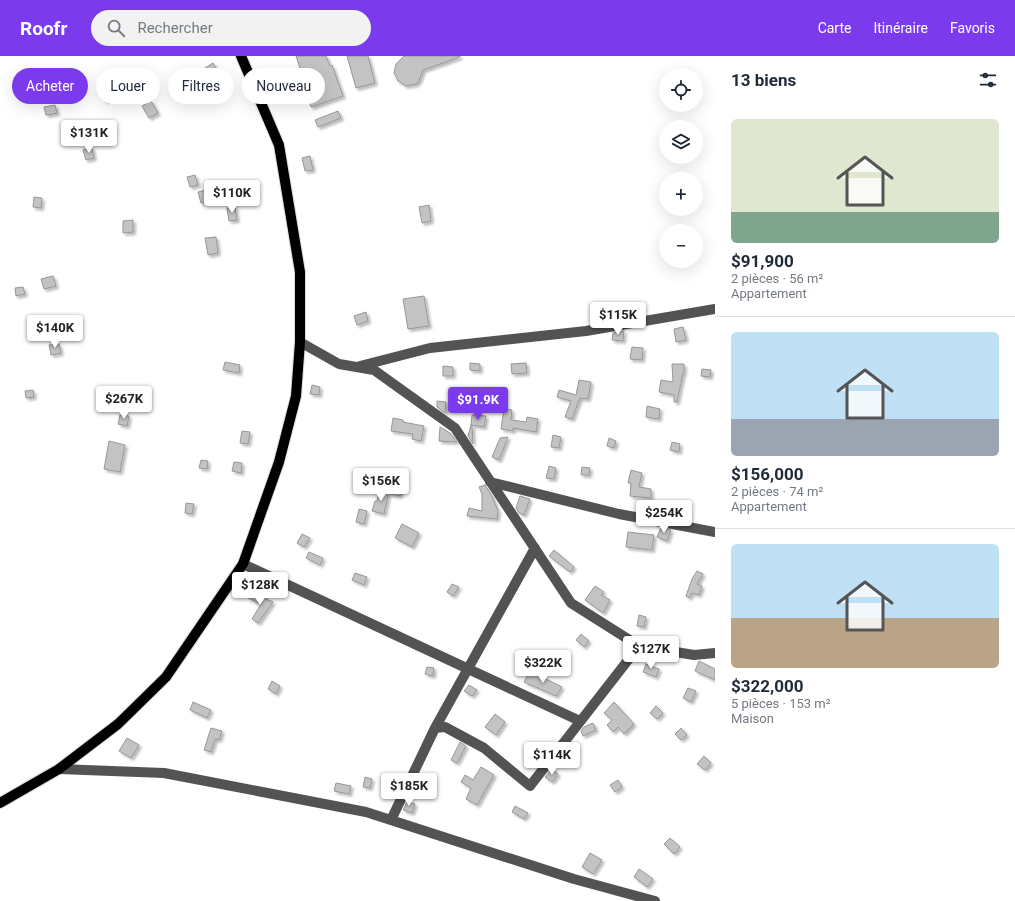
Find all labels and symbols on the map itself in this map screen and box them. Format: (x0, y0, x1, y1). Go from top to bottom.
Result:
pin: $131K (61, 120, 117, 154)
pin: $110K (204, 180, 260, 214)
pin: $115K (590, 302, 646, 336)
pin: $140K (27, 315, 83, 349)
pin: $267K (96, 386, 152, 420)
pin: $91.9K (445, 387, 511, 421)
pin: $156K (353, 468, 409, 502)
pin: $254K (636, 500, 692, 534)
pin: $128K (232, 572, 288, 606)
pin: $127K (623, 636, 679, 670)
pin: $322K (515, 650, 571, 684)
pin: $114K (524, 742, 580, 776)
pin: $185K (381, 773, 437, 807)

